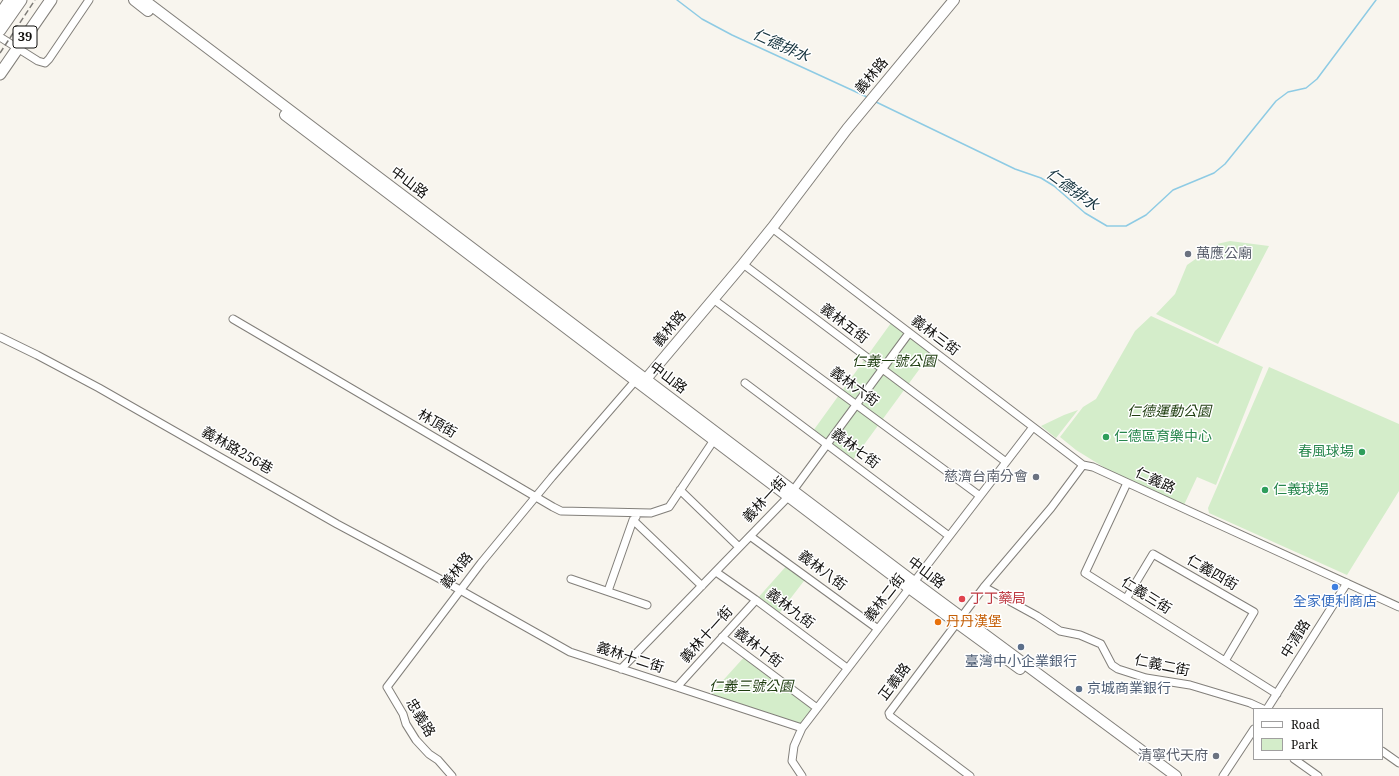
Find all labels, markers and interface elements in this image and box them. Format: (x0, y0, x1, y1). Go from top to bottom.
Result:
road number: 39 (13, 26, 37, 48)
water label: 仁德排水 (750, 26, 812, 66)
street label: 義林路 (852, 55, 892, 97)
street label: 中山路 (387, 164, 431, 202)
water label: 仁德排水 (1042, 165, 1102, 215)
place label: 萬應公廟 (1196, 246, 1252, 262)
marker: 萬應公廟 (1183, 249, 1193, 259)
street label: 義林五街 (817, 300, 871, 348)
street label: 義林路 (650, 308, 690, 350)
street label: 義林三街 (908, 312, 962, 360)
park label: 仁義一號公園 (852, 354, 936, 370)
street label: 中山路 (646, 359, 690, 397)
street label: 義林六街 (826, 364, 882, 410)
park label: 仁德運動公園 (1127, 404, 1211, 420)
street label: 林頂街 (415, 406, 459, 442)
street label: 義林路256巷 (198, 424, 276, 478)
street label: 義林七街 (828, 425, 882, 473)
place label: 仁德區育樂中心 (1114, 429, 1212, 445)
marker: 仁德區育樂中心 (1101, 432, 1111, 442)
place label: 春風球場 (1298, 444, 1354, 460)
marker: 春風球場 (1357, 447, 1367, 457)
street label: 仁義路 (1132, 465, 1178, 497)
place label: 慈濟台南分會 (944, 469, 1028, 485)
marker: 慈濟台南分會 (1031, 472, 1041, 482)
street label: 義林一街 (740, 474, 790, 526)
place label: 仁義球場 (1273, 482, 1329, 498)
marker: 仁義球場 (1260, 485, 1270, 495)
street label: 義林八街 (795, 547, 849, 595)
street label: 義林路 (437, 549, 477, 593)
street label: 仁義四街 (1184, 552, 1240, 594)
street label: 中山路 (904, 554, 948, 592)
street label: 義林二街 (861, 571, 909, 625)
street label: 仁義三街 (1118, 574, 1174, 618)
marker: 全家便利商店 (1330, 582, 1340, 592)
street label: 義林九街 (763, 585, 817, 633)
place label: 丁丁藥局 (970, 591, 1026, 607)
marker: 丁丁藥局 (957, 594, 967, 604)
place label: 全家便利商店 (1293, 594, 1377, 610)
street label: 義林十一街 (677, 603, 737, 667)
place label: 丹丹漢堡 (946, 614, 1002, 630)
marker: 丹丹漢堡 (933, 617, 943, 627)
street label: 中清路 (1278, 617, 1314, 661)
street label: 義林十街 (731, 624, 785, 672)
street label: 義林十二街 (594, 639, 666, 677)
marker: 臺灣中小企業銀行 (1016, 642, 1026, 652)
street label: 仁義二街 (1133, 652, 1191, 680)
place label: 臺灣中小企業銀行 (965, 654, 1077, 670)
street label: 正義路 (876, 660, 914, 704)
park label: 仁義三號公園 (709, 679, 793, 695)
place label: 京城商業銀行 (1087, 681, 1171, 697)
marker: 京城商業銀行 (1074, 684, 1084, 694)
street label: 忠義路 (402, 696, 438, 740)
legend (1253, 708, 1383, 760)
text: Road (1291, 716, 1320, 733)
text: Park (1291, 736, 1318, 753)
place label: 清寧代天府 (1138, 748, 1208, 764)
marker: 清寧代天府 (1211, 751, 1221, 761)

